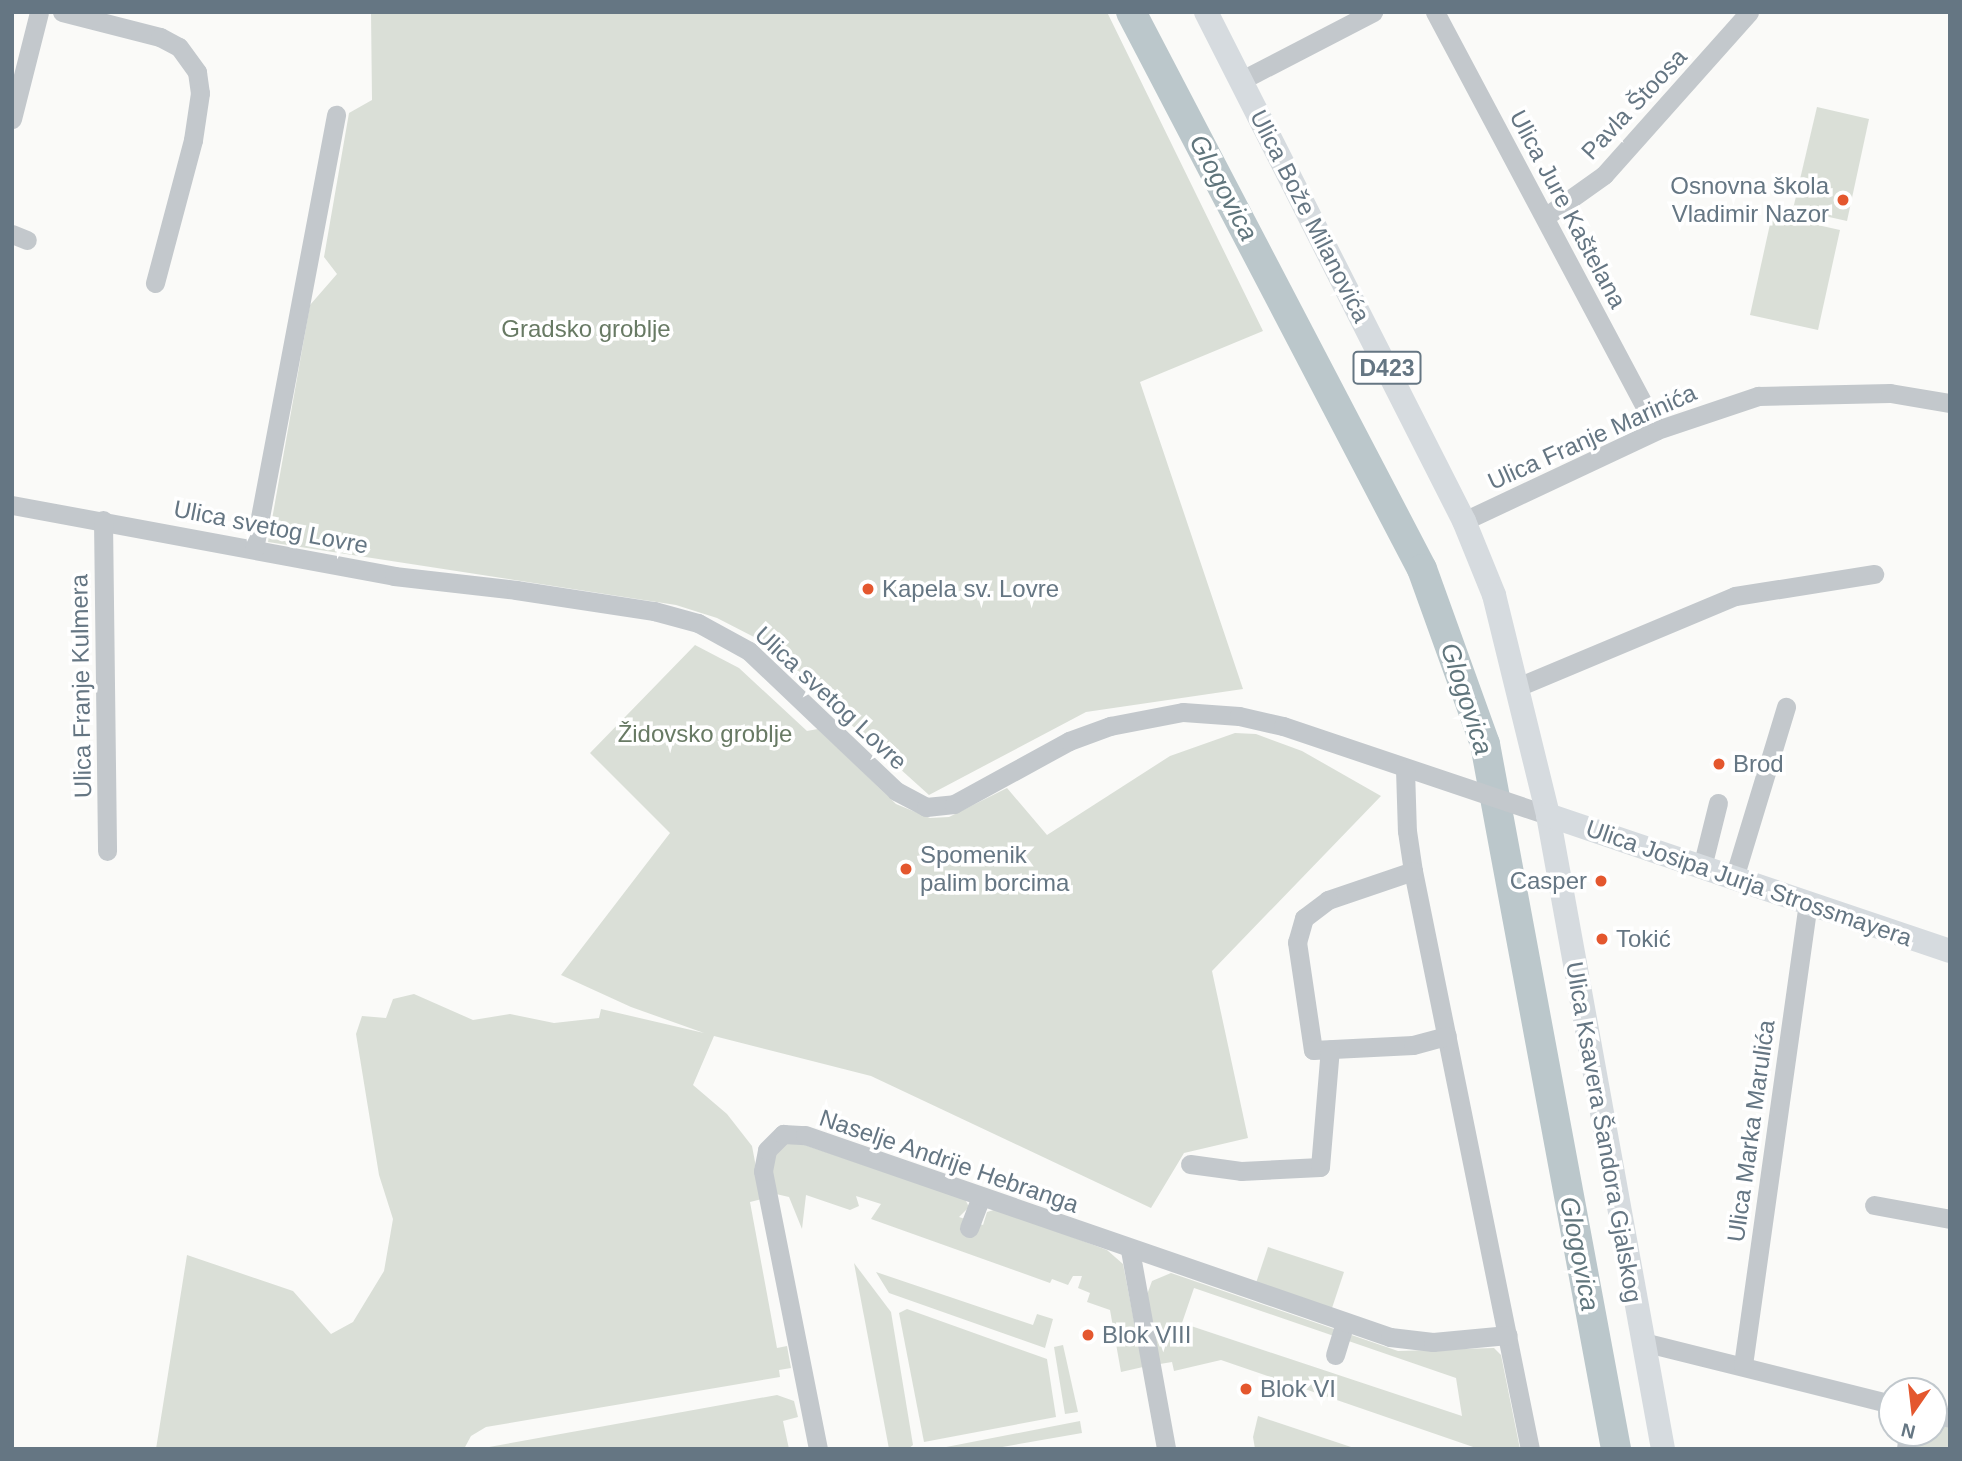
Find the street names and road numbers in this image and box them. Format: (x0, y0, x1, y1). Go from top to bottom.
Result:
street label: Pavla Štoosa (1575, 42, 1693, 166)
street label: Ulica Bože Milanovića (1244, 105, 1376, 327)
street label: Ulica Jure Kaštelana (1504, 105, 1632, 313)
road number: D423 (1352, 348, 1422, 388)
street label: Ulica Franje Marinića (1483, 378, 1701, 496)
street label: Ulica svetog Lovre (171, 494, 371, 560)
street label: Ulica Franje Kulmera (65, 574, 97, 798)
street label: Ulica svetog Lovre (749, 620, 913, 776)
street label: Ulica Josipa Jurja Strossmayera (1582, 814, 1916, 952)
street label: Ulica Ksavera Šandora Gjalskog (1560, 959, 1648, 1305)
street label: Ulica Marka Marulića (1721, 1018, 1781, 1244)
street label: Naselje Andrije Hebranga (815, 1103, 1083, 1219)

